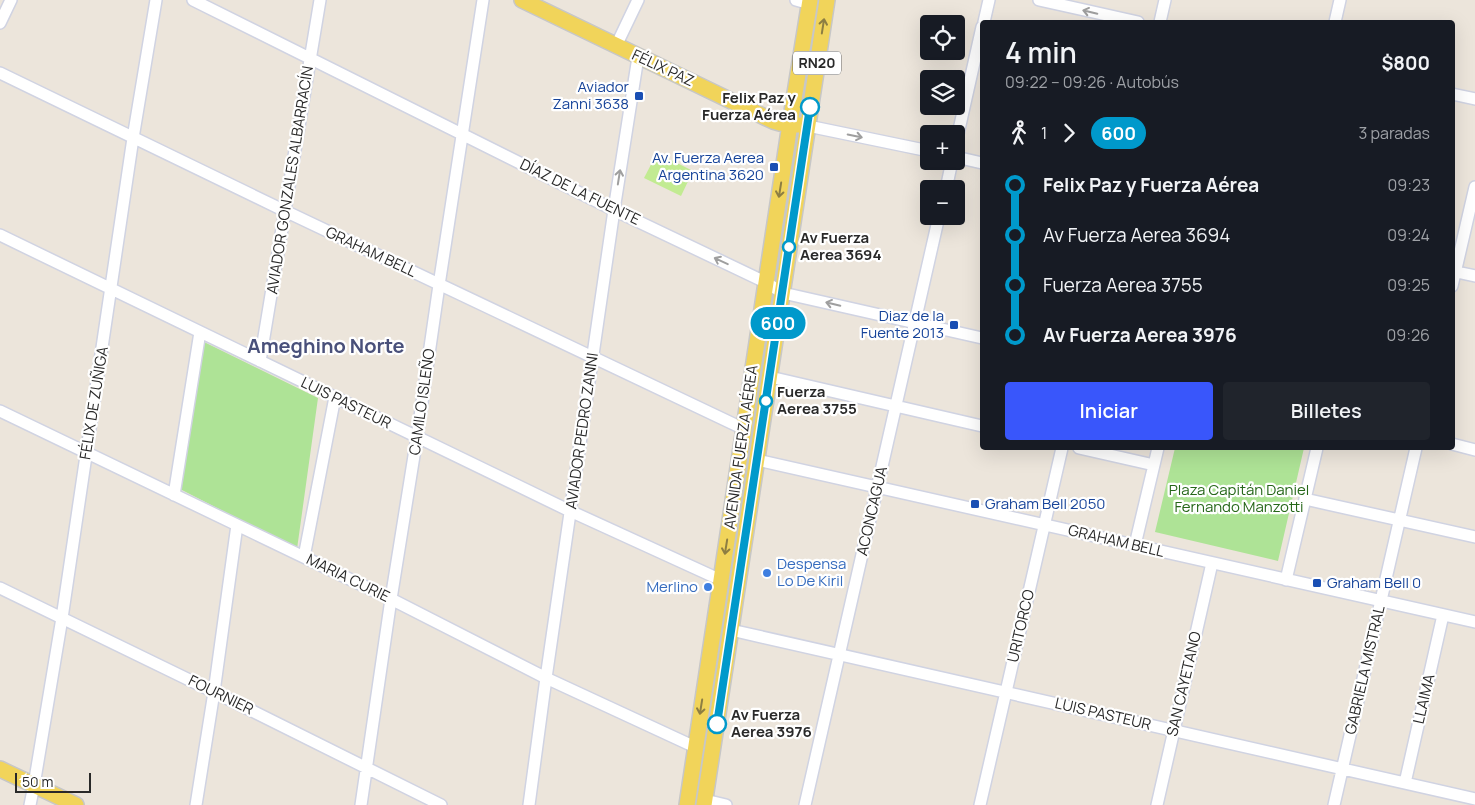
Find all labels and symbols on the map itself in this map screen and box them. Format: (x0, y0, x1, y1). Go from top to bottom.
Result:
one-way arrow (1083, 7, 1099, 16)
one-way arrow (819, 18, 829, 34)
street label: FÉLIX PAZ (629, 44, 698, 91)
road number: RN20 (793, 52, 841, 74)
street label: AVIADOR GONZALES ALBARRACÍN (261, 64, 318, 296)
place label: Aviador Zanni 3638 (553, 76, 630, 114)
place label: Felix Paz y Fuerza Aérea (702, 87, 797, 125)
marker: Aviador Zanni 3638 (633, 90, 645, 102)
marker: Felix Paz y Fuerza Aérea (800, 97, 820, 117)
one-way arrow (847, 132, 863, 141)
place label: Av. Fuerza Aerea Argentina 3620 (652, 147, 764, 185)
street label: DÍAZ DE LA FUENTE (517, 153, 644, 230)
marker: Av. Fuerza Aerea Argentina 3620 (768, 161, 780, 173)
one-way arrow (614, 170, 624, 186)
one-way arrow (774, 181, 784, 197)
street label: GRAHAM BELL (322, 221, 420, 282)
place label: Av Fuerza Aerea 3694 (800, 227, 882, 265)
marker: Av Fuerza Aerea 3694 (782, 240, 796, 254)
one-way arrow (714, 256, 729, 266)
one-way arrow (825, 299, 841, 308)
place label: Diaz de la Fuente 2013 (861, 305, 944, 343)
line badge: 600 (749, 307, 807, 339)
marker: Diaz de la Fuente 2013 (948, 319, 960, 331)
district label: Ameghino Norte (247, 332, 405, 359)
street label: FÉLIX DE ZUÑIGA (74, 344, 113, 461)
street label: CAMILO ISLEÑO (404, 347, 439, 457)
street label: AVIADOR PEDRO ZANNI (560, 351, 603, 510)
street label: AVENIDA FUERZA AÉREA (719, 363, 762, 530)
street label: LUIS PASTEUR (297, 372, 395, 434)
place label: Fuerza Aerea 3755 (777, 381, 857, 419)
marker: Fuerza Aerea 3755 (759, 394, 773, 408)
street label: ACONCAGUA (851, 464, 892, 558)
park label: Plaza Capitán Daniel Fernando Manzotti (1169, 479, 1309, 517)
place label: Graham Bell 2050 (985, 493, 1105, 514)
marker: Graham Bell 2050 (969, 498, 981, 510)
street label: GRAHAM BELL (1066, 519, 1167, 562)
one-way arrow (721, 538, 731, 554)
street label: MARIA CURIE (303, 548, 393, 607)
place label: Despensa Lo De Kiril (777, 553, 846, 591)
marker: Despensa Lo De Kiril (761, 567, 773, 579)
place label: Graham Bell 0 (1327, 572, 1421, 593)
place label: Merlino (646, 576, 698, 597)
marker: Graham Bell 0 (1311, 577, 1323, 589)
marker: Merlino (702, 581, 714, 593)
street label: URITORCO (1002, 587, 1039, 664)
street label: GABRIELA MISTRAL (1339, 603, 1390, 736)
street label: SAN CAYETANO (1161, 629, 1206, 738)
street label: FOURNIER (185, 670, 257, 719)
street label: LLAIMA (1408, 671, 1440, 726)
street label: LUIS PASTEUR (1053, 692, 1153, 735)
one-way arrow (696, 699, 706, 715)
place label: Av Fuerza Aerea 3976 (731, 704, 812, 742)
marker: Av Fuerza Aerea 3976 (707, 714, 727, 734)
scale bar (15, 770, 91, 793)

